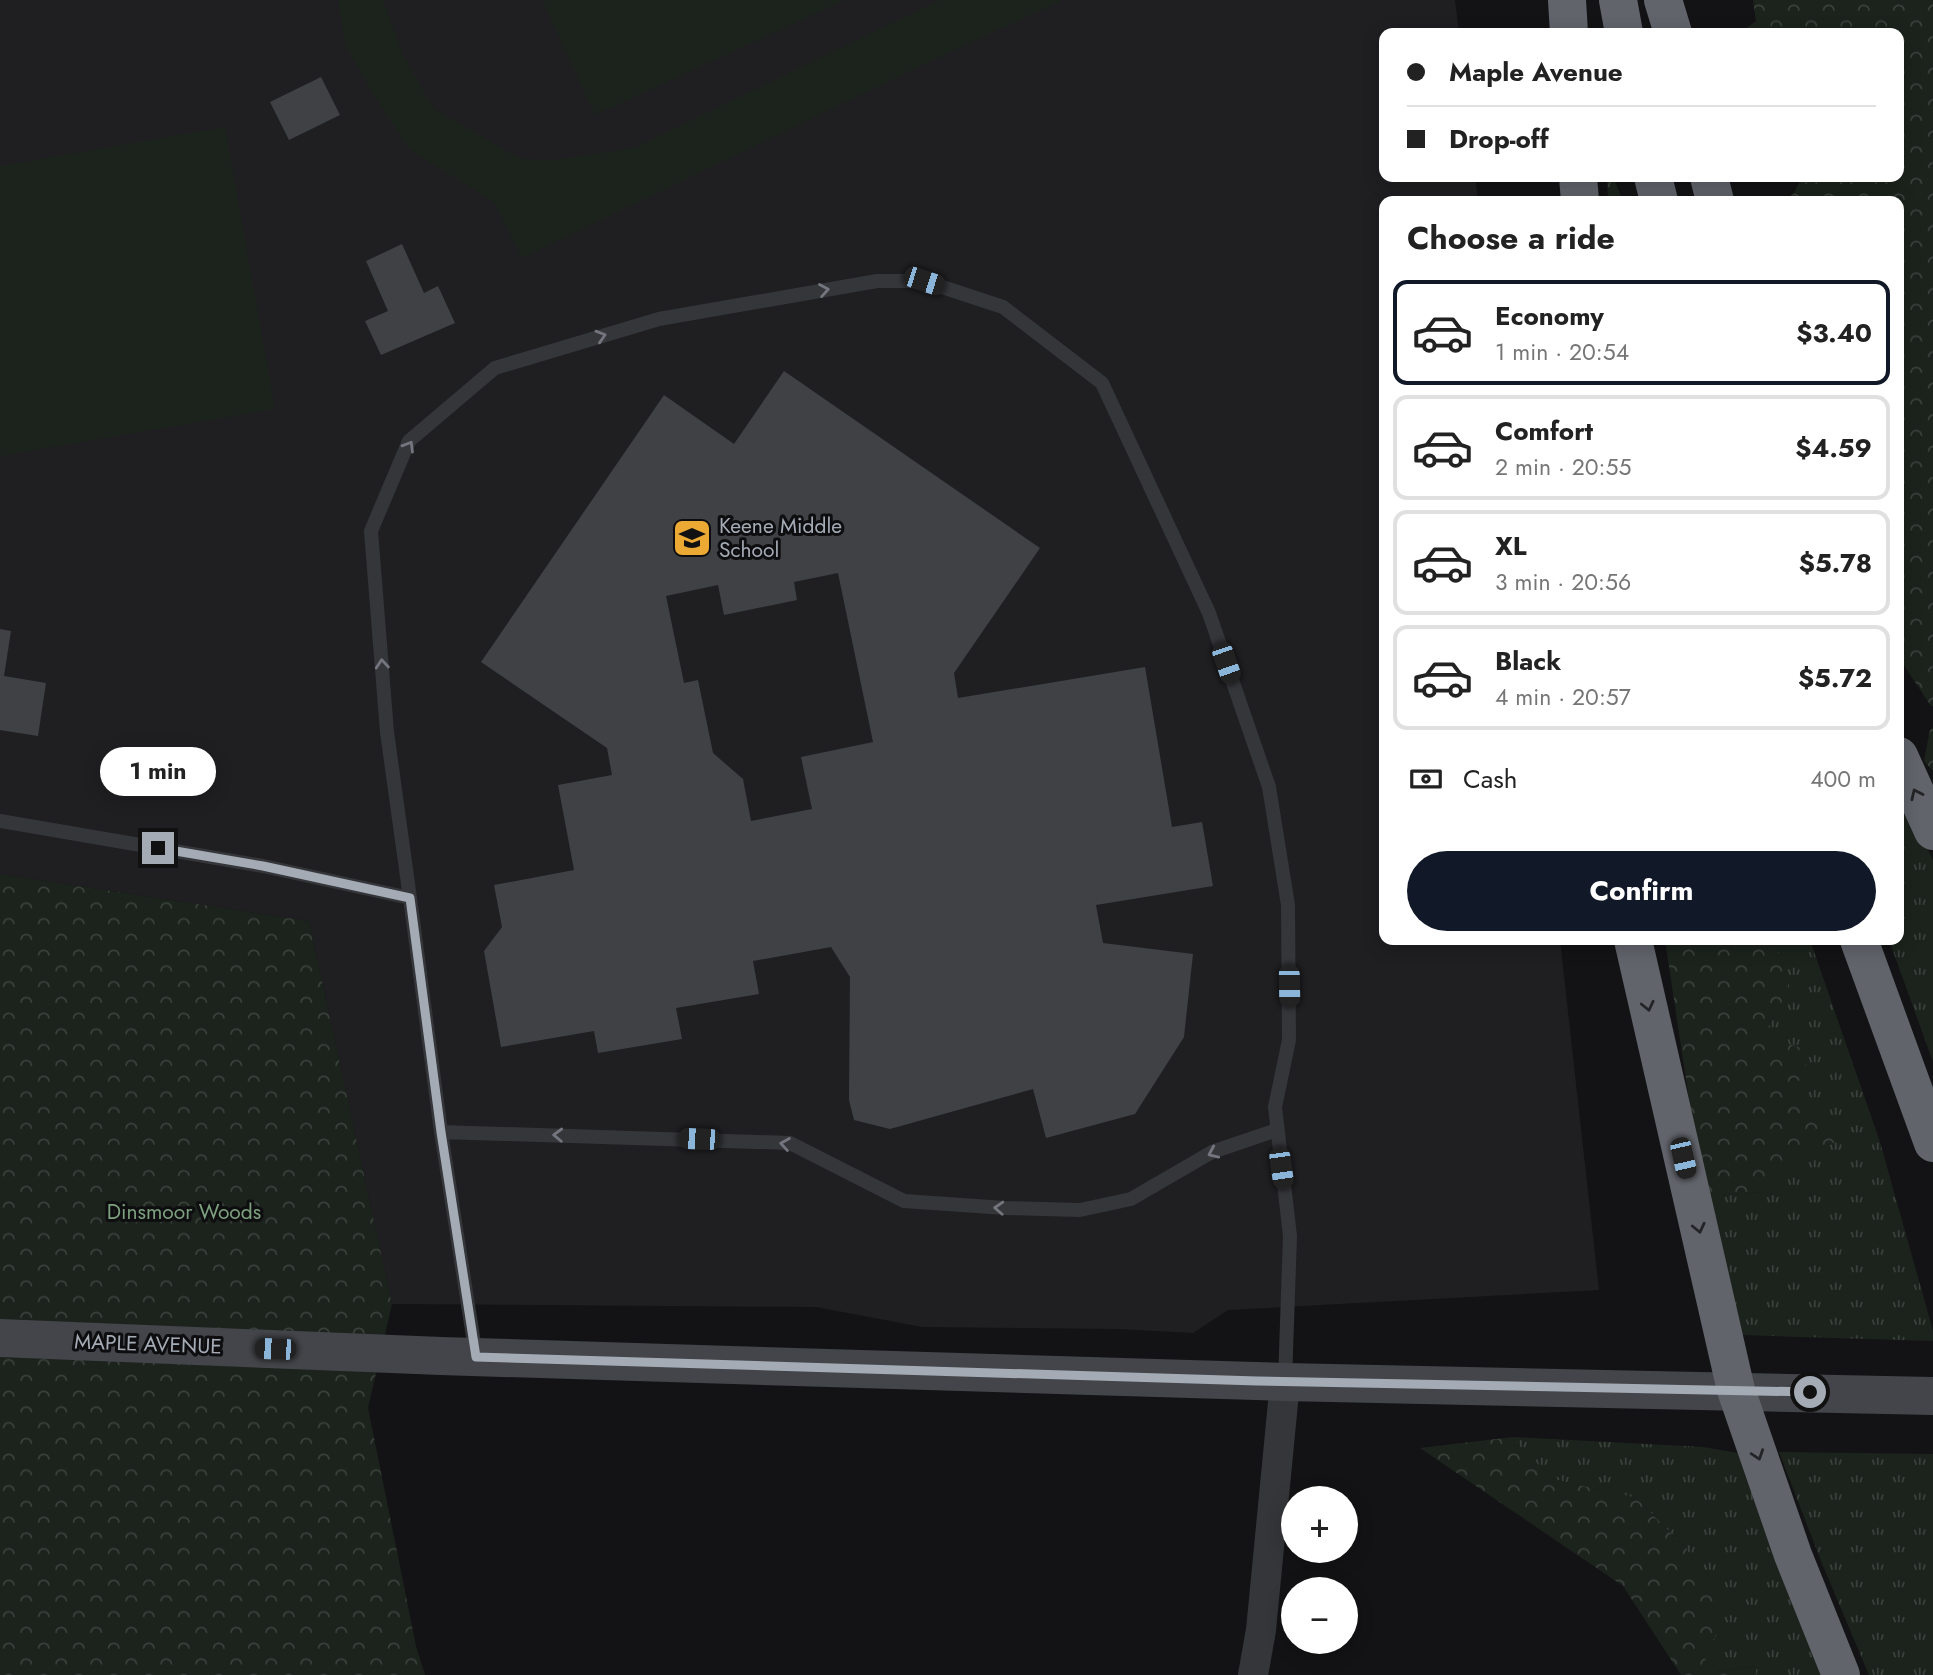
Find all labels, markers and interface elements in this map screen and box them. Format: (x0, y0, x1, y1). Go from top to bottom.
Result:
text: Maple Avenue (1449, 53, 1623, 91)
text: Drop-off (1449, 120, 1549, 158)
text: Choose a ride (1407, 215, 1615, 261)
car (901, 265, 948, 297)
one-way arrow (818, 284, 830, 299)
text: Economy (1495, 297, 1604, 335)
icon: car (1411, 301, 1474, 364)
text: $3.40 (1796, 314, 1872, 352)
one-way arrow (595, 330, 607, 345)
text: 1 min · 20:54 (1495, 335, 1629, 369)
text: Comfort (1495, 412, 1593, 450)
icon: car (1411, 416, 1474, 479)
text: $4.59 (1795, 429, 1872, 467)
one-way arrow (401, 440, 414, 453)
text: 2 min · 20:55 (1495, 450, 1631, 484)
place label: Keene Middle School (719, 511, 842, 565)
school or university icon: Keene Middle School (671, 517, 713, 559)
text: XL (1495, 527, 1527, 565)
icon: car (1411, 531, 1474, 594)
text: $5.78 (1799, 544, 1872, 582)
text: 3 min · 20:56 (1495, 565, 1631, 599)
car (1210, 640, 1243, 686)
text: Black (1495, 642, 1561, 680)
icon: car (1411, 646, 1474, 709)
one-way arrow (375, 659, 390, 670)
text: $5.72 (1798, 659, 1872, 697)
text: 4 min · 20:57 (1495, 680, 1631, 714)
callout: 1 min (100, 746, 216, 796)
text: 1 min (129, 754, 187, 788)
icon: cash (1407, 760, 1445, 798)
text: Cash (1463, 760, 1517, 798)
text: 400 m (1810, 762, 1876, 796)
one-way arrow (1910, 788, 1924, 801)
route end (142, 832, 174, 864)
button: Confirm (1407, 851, 1876, 931)
car (1279, 965, 1300, 1007)
one-way arrow (1640, 1000, 1654, 1012)
one-way arrow (552, 1127, 563, 1143)
car (678, 1128, 721, 1150)
car (1669, 1135, 1698, 1181)
one-way arrow (779, 1137, 791, 1152)
one-way arrow (1208, 1145, 1220, 1159)
car (1268, 1146, 1295, 1190)
park label: Dinsmoor Woods (107, 1197, 261, 1227)
one-way arrow (993, 1201, 1004, 1216)
one-way arrow (1691, 1222, 1705, 1234)
street label: MAPLE AVENUE (74, 1326, 222, 1362)
car (254, 1338, 297, 1360)
route start (1794, 1376, 1826, 1408)
one-way arrow (1750, 1448, 1764, 1461)
map controls (1281, 1486, 1358, 1654)
button: + (1281, 1486, 1358, 1563)
button: − (1281, 1577, 1358, 1654)

